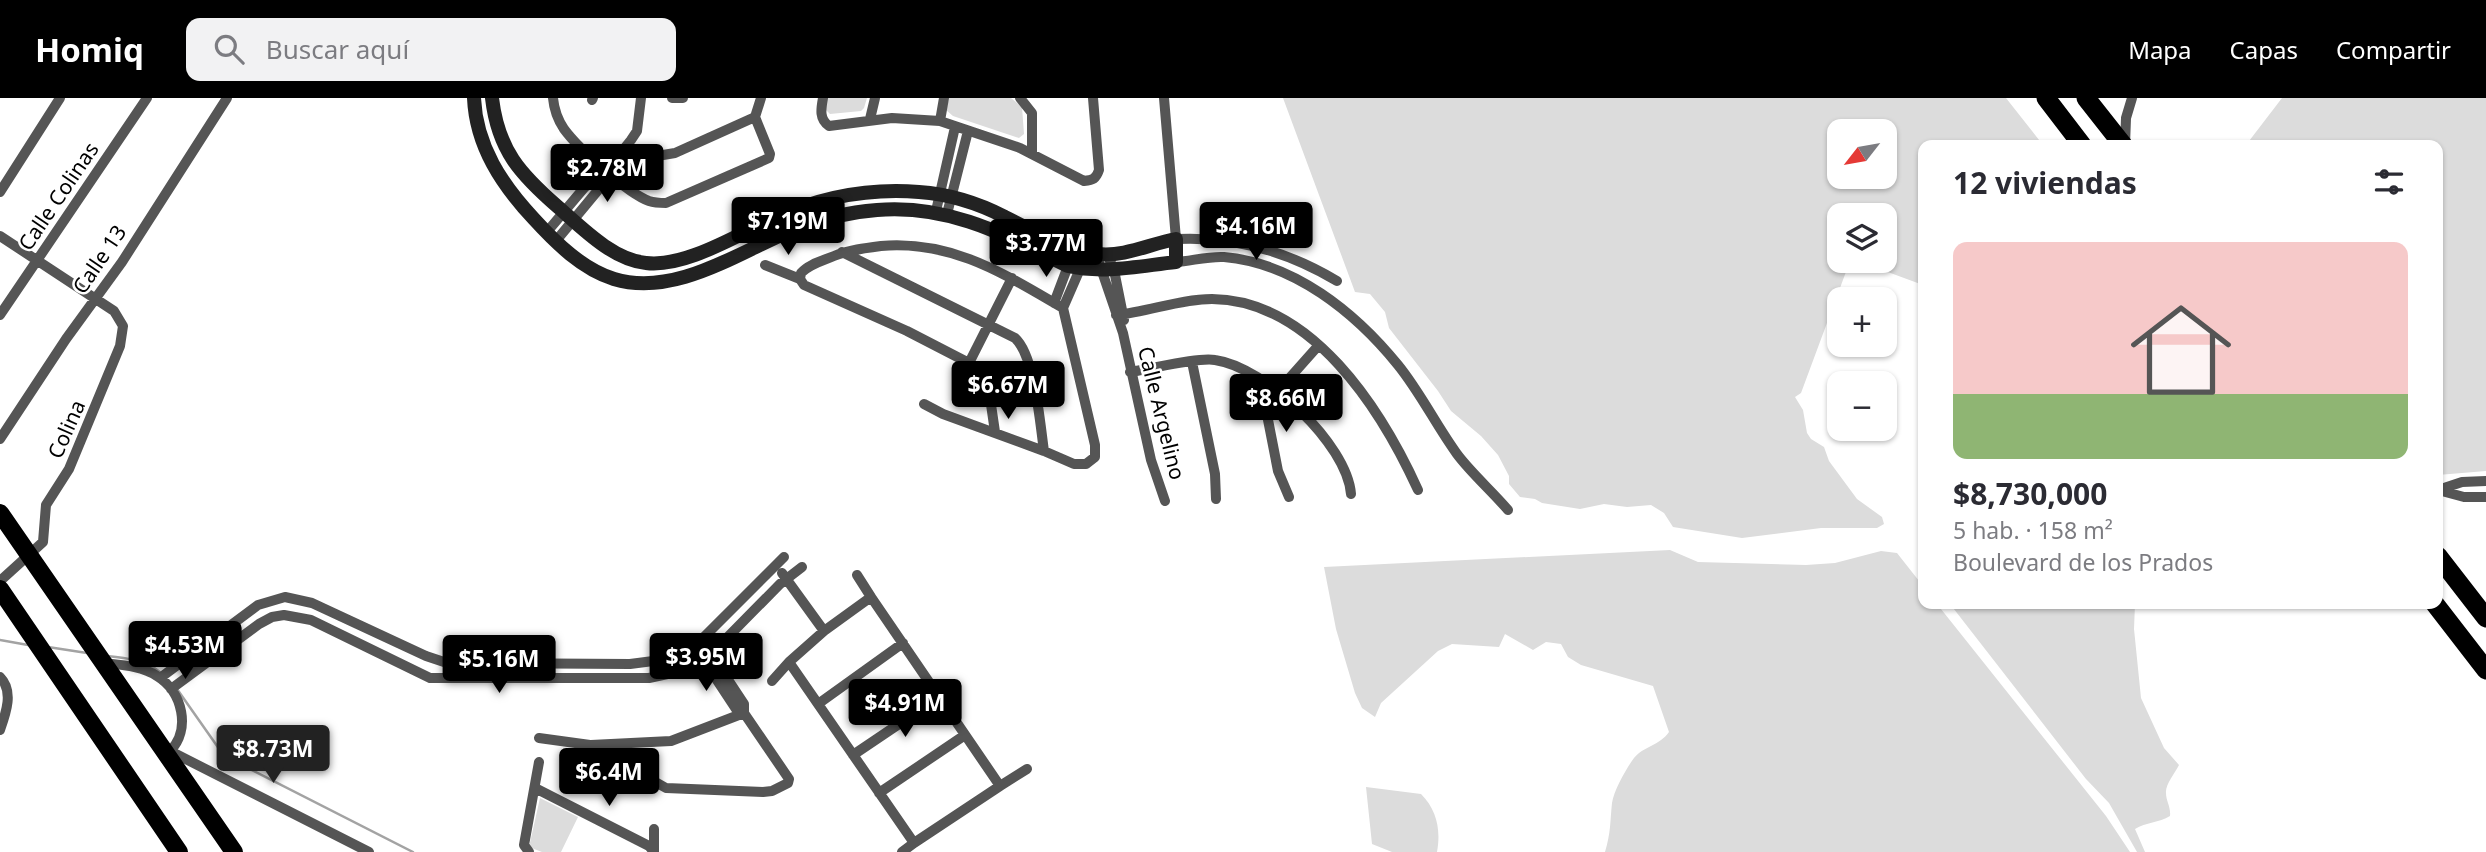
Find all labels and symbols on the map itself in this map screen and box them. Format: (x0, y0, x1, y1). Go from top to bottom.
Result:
north arrow (1827, 119, 1897, 189)
street label: Calle Colinas (11, 136, 105, 256)
pin: $2.78M (550, 144, 664, 204)
pin: $7.19M (731, 198, 845, 257)
pin: $4.16M (1199, 202, 1313, 262)
street label: Calle 13 (66, 219, 132, 299)
pin: $3.77M (989, 220, 1103, 279)
street label: Calle Argelino (1132, 343, 1192, 483)
pin: $6.67M (951, 362, 1065, 421)
pin: $8.66M (1229, 374, 1343, 434)
street label: Colina (41, 395, 91, 463)
pin: $4.53M (128, 622, 242, 681)
pin: $3.95M (649, 634, 763, 693)
pin: $5.16M (442, 636, 556, 695)
pin: $4.91M (848, 680, 962, 739)
pin: $8.73M (216, 726, 330, 785)
pin: $6.4M (560, 748, 658, 808)

